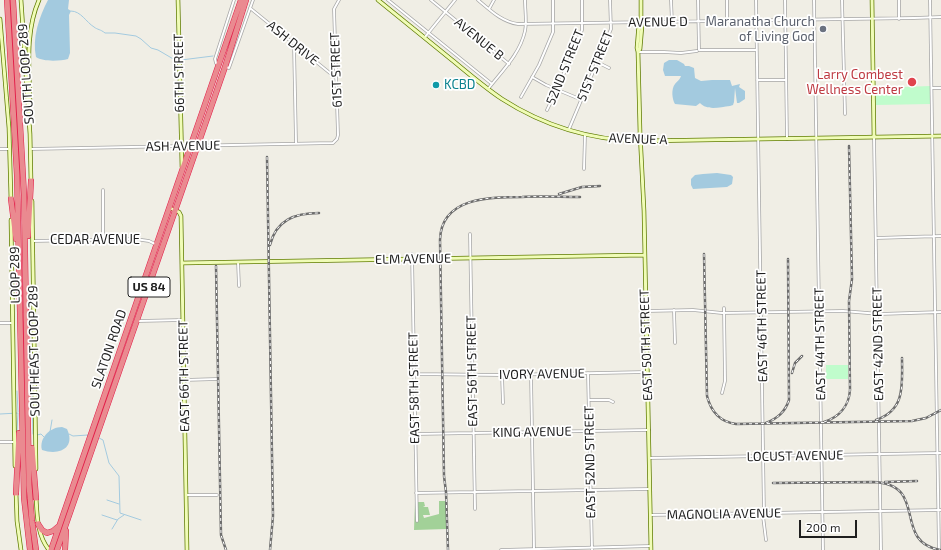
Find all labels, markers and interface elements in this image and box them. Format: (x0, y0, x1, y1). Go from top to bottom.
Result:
street label: AVENUE B (451, 14, 507, 64)
street label: AVENUE D (628, 14, 688, 30)
place label: Maranatha Church of Living God (706, 14, 815, 45)
street label: ASH DRIVE (264, 17, 322, 69)
street label: SOUTH LOOP 289 (15, 23, 37, 125)
marker: Maranatha Church of Living God (818, 24, 828, 34)
street label: 52ND STREET (543, 27, 587, 107)
street label: 51ST STREET (574, 28, 616, 104)
street label: 61ST STREET (327, 32, 345, 108)
street label: 66TH STREET (171, 33, 187, 113)
place label: Larry Combest Wellness Center (806, 67, 903, 98)
marker: Larry Combest Wellness Center (906, 76, 918, 88)
place label: KCBD (444, 77, 475, 93)
marker: KCBD (431, 80, 441, 90)
street label: AVENUE A (608, 130, 668, 148)
street label: ASH AVENUE (145, 138, 221, 154)
street label: CEDAR AVENUE (50, 232, 140, 248)
street label: LOOP 289 (7, 246, 23, 304)
street label: ELM AVENUE (375, 251, 451, 267)
street label: EAST 46TH STREET (753, 270, 771, 382)
road number: US 84 (128, 277, 170, 297)
street label: SOUTHEAST LOOP 289 (25, 285, 43, 417)
street label: EAST 44TH STREET (811, 287, 829, 401)
street label: EAST 42ND STREET (869, 287, 887, 401)
street label: EAST 50TH STREET (636, 289, 656, 401)
street label: SLATON ROAD (88, 307, 130, 391)
street label: EAST 56TH STREET (463, 315, 481, 427)
street label: EAST 66TH STREET (175, 320, 193, 432)
street label: EAST 58TH STREET (405, 332, 423, 444)
street label: IVORY AVENUE (499, 365, 585, 383)
street label: EAST 52ND STREET (581, 405, 599, 519)
street label: KING AVENUE (492, 424, 572, 440)
street label: LOCUST AVENUE (746, 447, 844, 465)
street label: MAGNOLIA AVENUE (667, 505, 781, 523)
scale bar (801, 512, 859, 538)
text: 200 m (806, 520, 840, 534)

